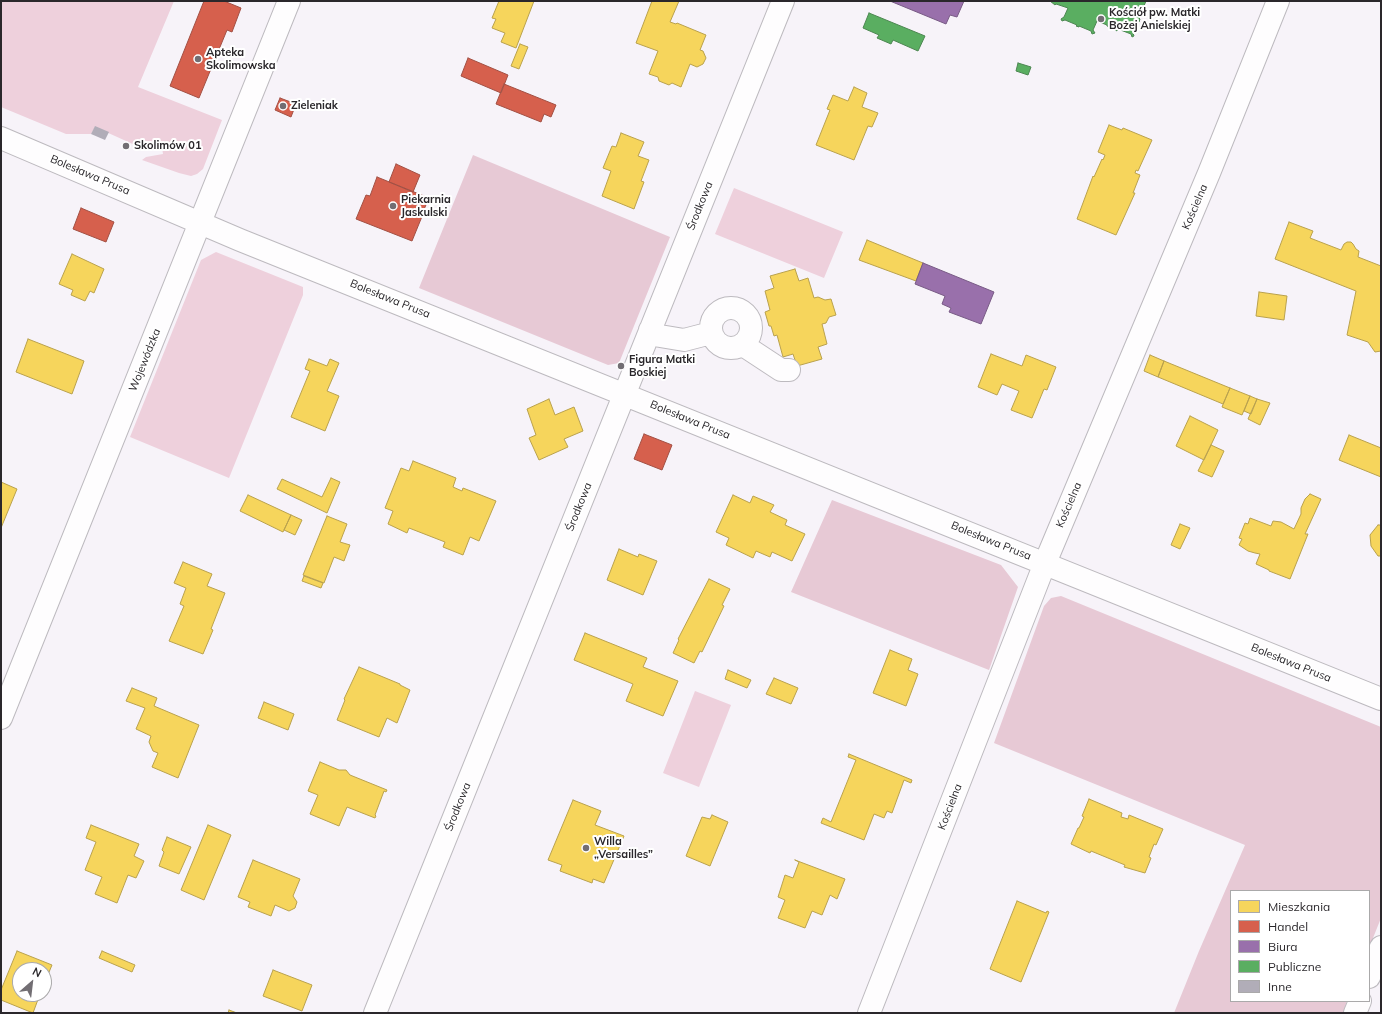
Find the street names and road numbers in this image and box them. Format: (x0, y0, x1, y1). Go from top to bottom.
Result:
street label: Bolesława Prusa (48, 152, 132, 198)
street label: Środkowa (684, 180, 716, 232)
street label: Kościelna (1179, 182, 1211, 232)
street label: Bolesława Prusa (348, 277, 432, 321)
street label: Wojewódzka (126, 327, 164, 393)
street label: Bolesława Prusa (648, 398, 732, 442)
street label: Kościelna (1053, 480, 1085, 530)
street label: Środkowa (563, 481, 595, 533)
street label: Bolesława Prusa (949, 519, 1033, 563)
street label: Bolesława Prusa (1249, 641, 1333, 685)
street label: Środkowa (442, 781, 474, 833)
street label: Kościelna (935, 782, 965, 832)

